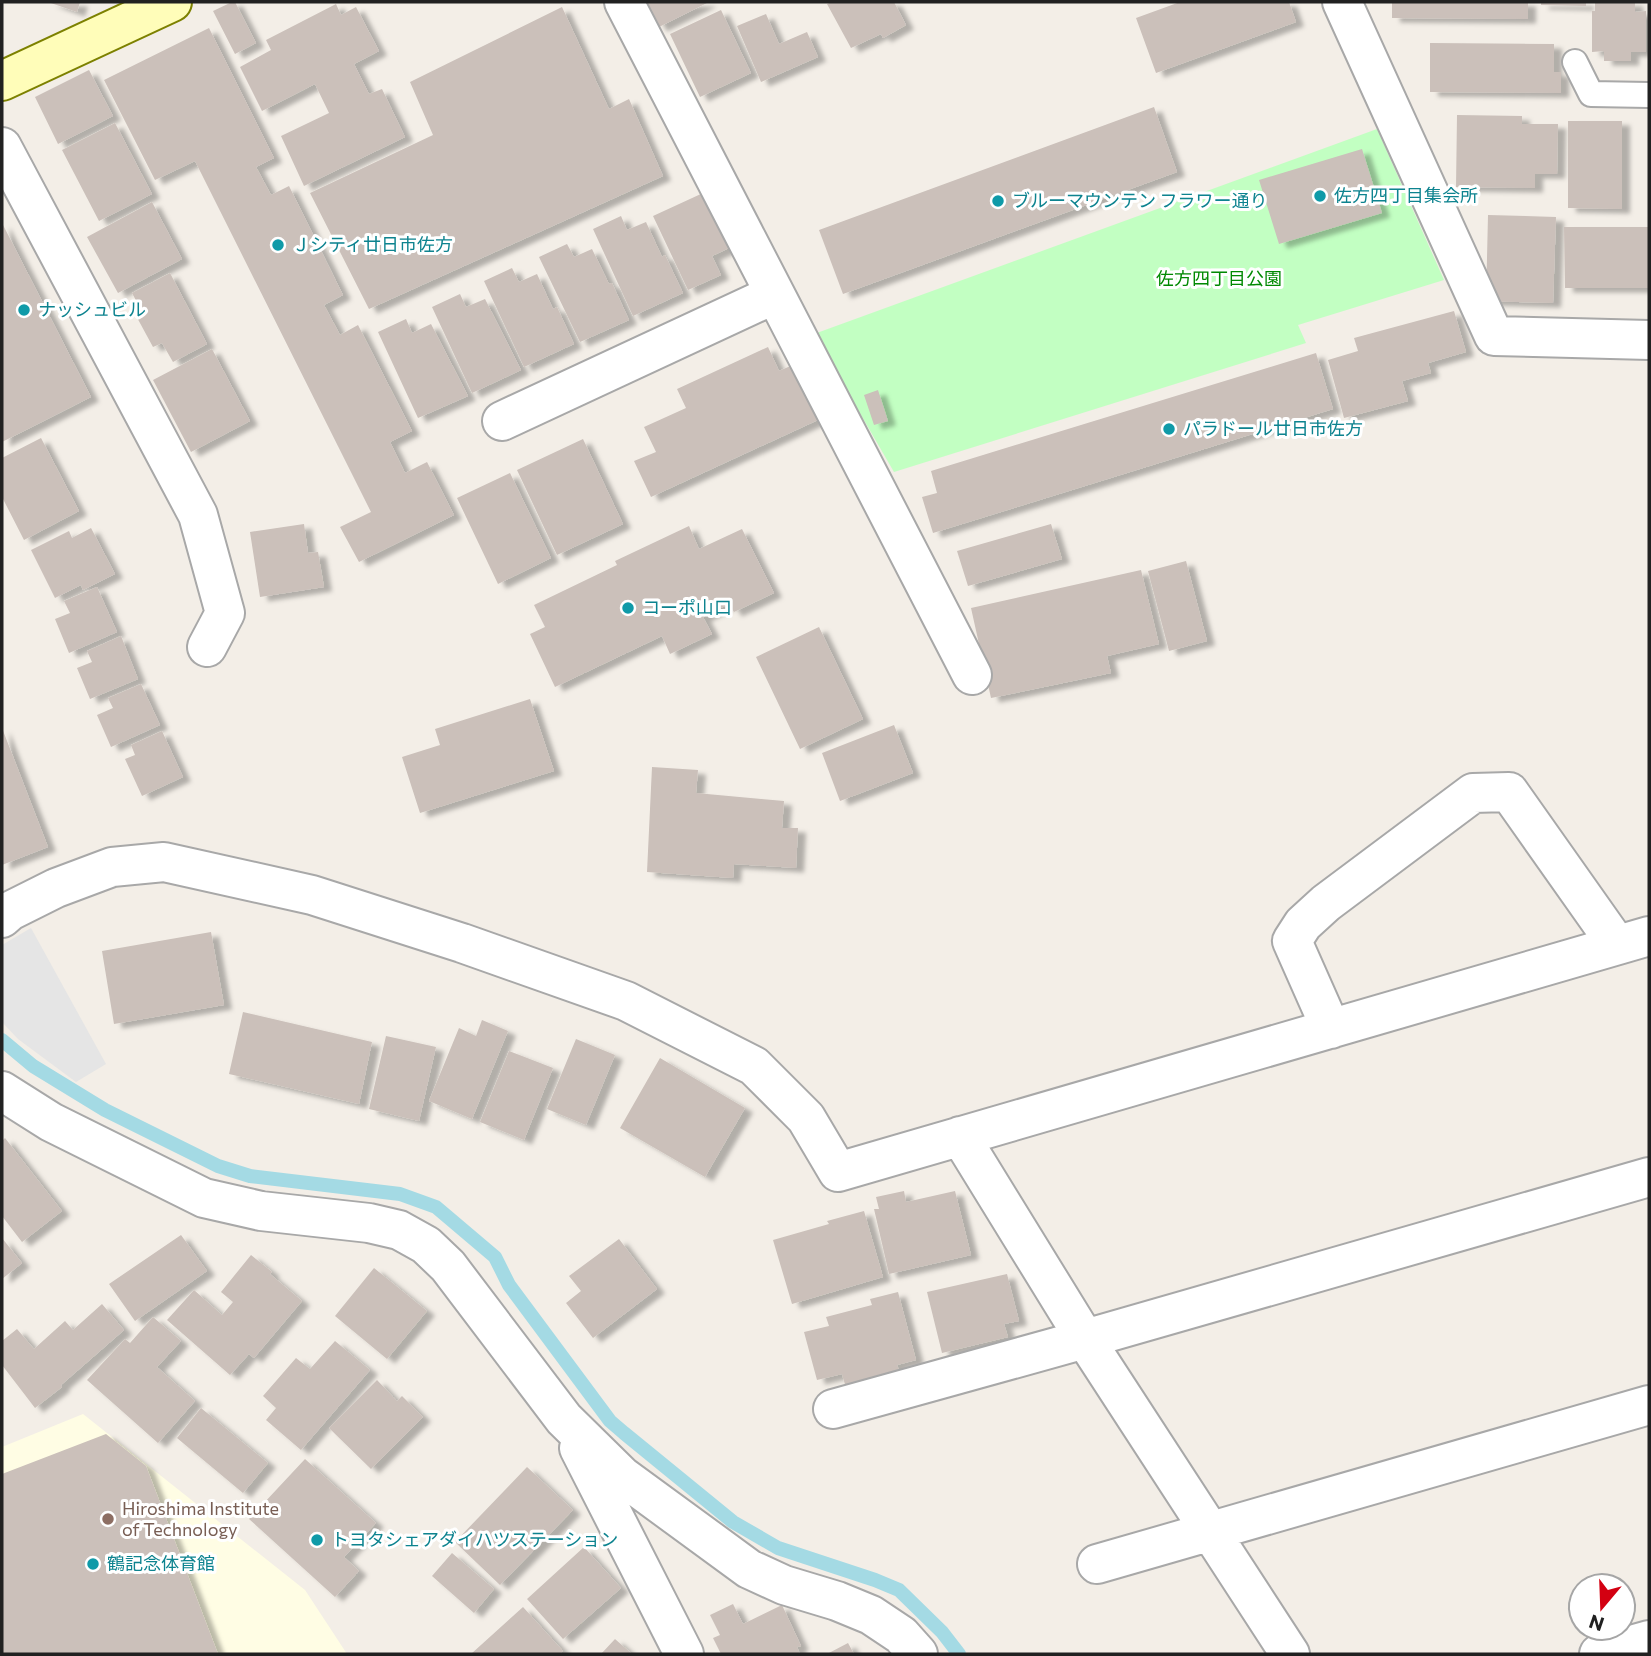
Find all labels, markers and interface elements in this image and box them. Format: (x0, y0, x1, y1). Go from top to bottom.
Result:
place label: 佐方四丁目集会所 (1334, 184, 1478, 206)
marker: 佐方四丁目集会所 (1312, 188, 1328, 204)
place label: ブルーマウンテン フラワー通り (1012, 189, 1267, 211)
marker: ブルーマウンテン フラワー通り (990, 193, 1006, 209)
place label: Ｊシティ廿日市佐方 (292, 233, 453, 255)
marker: Ｊシティ廿日市佐方 (270, 237, 286, 253)
park label: 佐方四丁目公園 (1156, 267, 1282, 289)
place label: ナッシュビル (38, 298, 146, 320)
marker: ナッシュビル (16, 302, 32, 318)
place label: パラドール廿日市佐方 (1183, 417, 1363, 439)
marker: パラドール廿日市佐方 (1161, 421, 1177, 437)
place label: コーポ山口 (642, 596, 732, 618)
marker: コーポ山口 (620, 600, 636, 616)
place label: Hiroshima Institute of Technology (122, 1497, 279, 1540)
marker: Hiroshima Institute of Technology (100, 1511, 116, 1527)
place label: トヨタシェアダイハツステーション (331, 1528, 618, 1550)
marker: トヨタシェアダイハツステーション (309, 1532, 325, 1548)
place label: 鶴記念体育館 (107, 1552, 215, 1574)
marker: 鶴記念体育館 (85, 1556, 101, 1572)
north arrow (1567, 1572, 1637, 1642)
text: N (1586, 1610, 1607, 1637)

